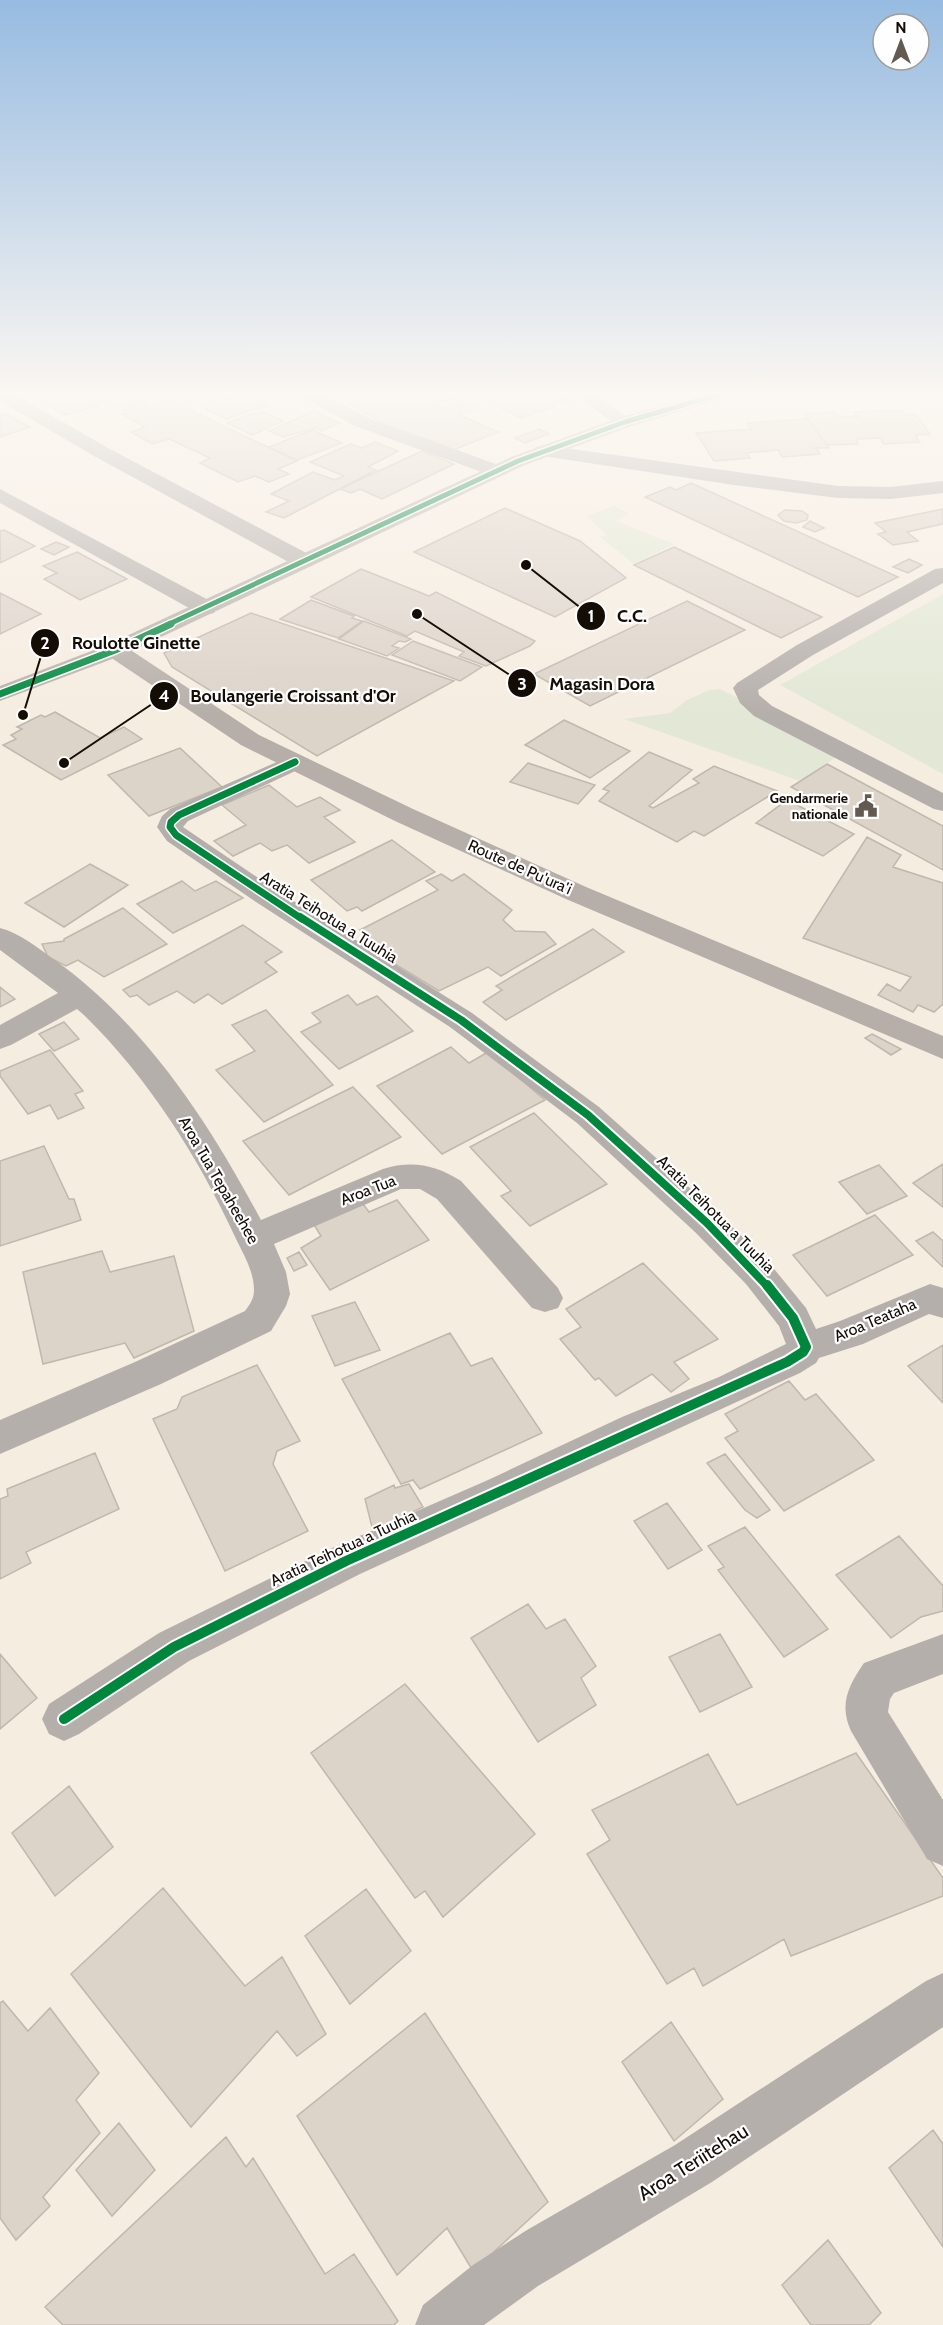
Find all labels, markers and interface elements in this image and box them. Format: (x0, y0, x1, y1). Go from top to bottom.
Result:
north arrow (871, 12, 931, 72)
text: N (895, 18, 907, 37)
callout: C.C. (576, 598, 659, 634)
text: 1 (588, 605, 594, 627)
text: C.C. (617, 605, 647, 627)
callout: Roulotte Ginette (30, 625, 212, 661)
text: 2 (40, 632, 50, 654)
text: Roulotte Ginette (72, 632, 200, 654)
callout: Magasin Dora (507, 665, 667, 701)
text: 3 (517, 673, 527, 695)
text: Magasin Dora (549, 673, 655, 695)
callout: Boulangerie Croissant d'Or (149, 678, 408, 714)
text: 4 (158, 685, 170, 707)
text: Boulangerie Croissant d'Or (190, 685, 396, 707)
place label: Gendarmerie nationale (770, 789, 848, 823)
public building icon: Gendarmerie nationale (853, 793, 879, 819)
street label: Route de Pu'ura'i (465, 836, 575, 898)
street label: Aratia Teihotua a Tuuhia (257, 867, 402, 967)
street label: Aroa Tua Tepaheehee (175, 1113, 263, 1247)
street label: Aratia Teihotua a Tuuhia (653, 1151, 779, 1277)
street label: Aroa Tua (338, 1171, 399, 1209)
street label: Aroa Teataha (831, 1294, 919, 1346)
street label: Aratia Teihotua a Tuuhia (267, 1506, 419, 1590)
street label: Aroa Teriitehau (633, 2119, 753, 2205)

